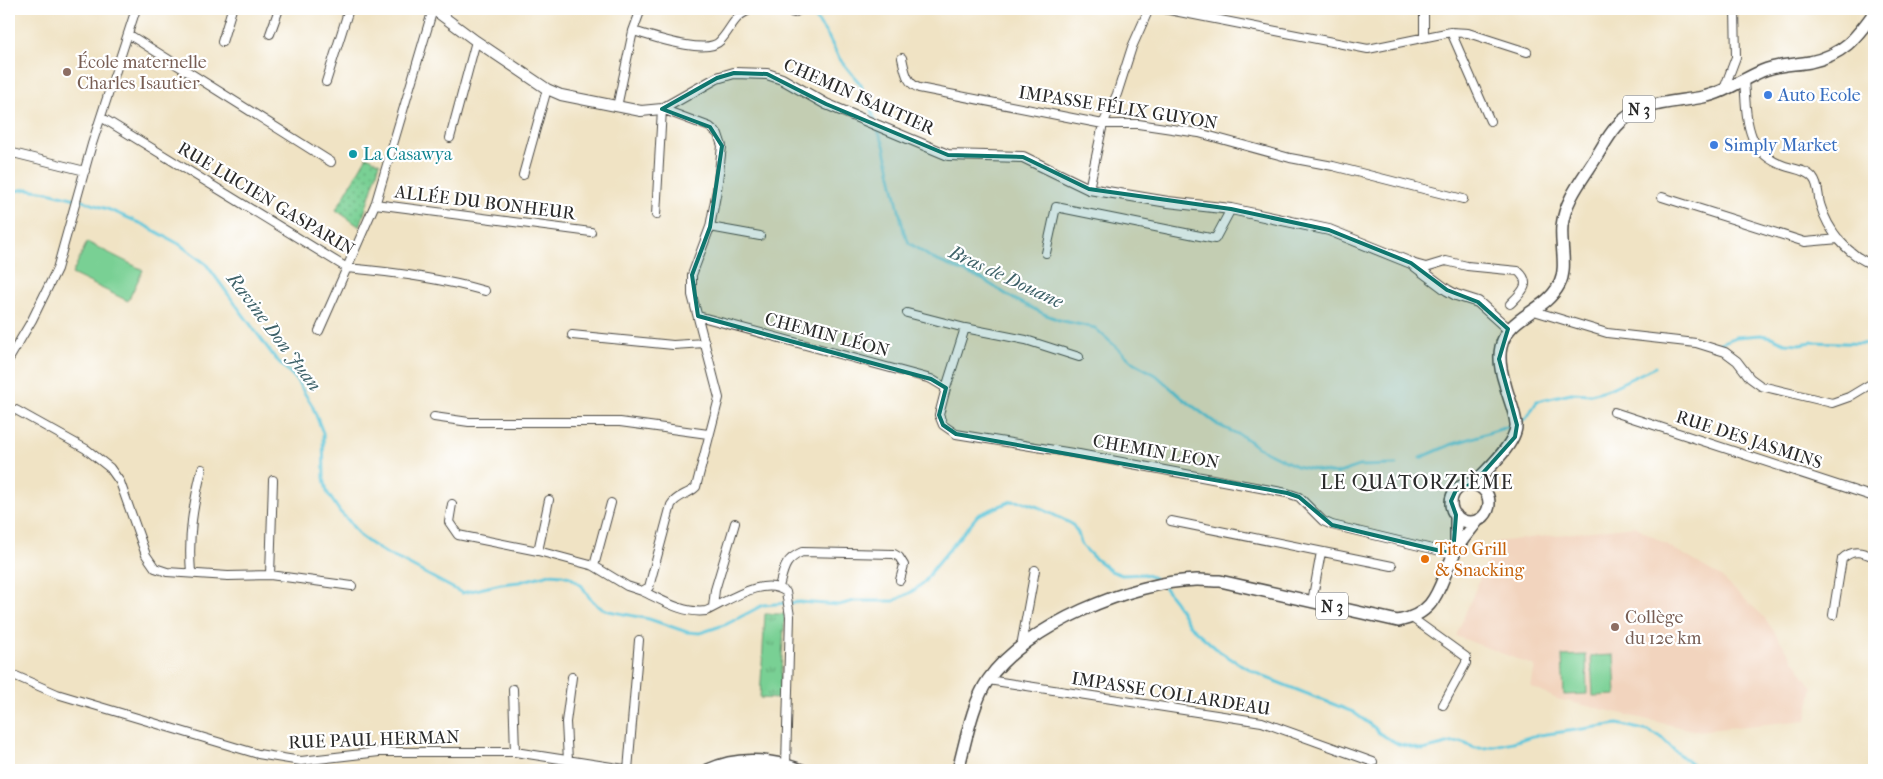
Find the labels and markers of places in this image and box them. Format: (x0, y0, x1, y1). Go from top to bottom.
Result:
place label: École maternelle Charles Isautier (77, 51, 207, 94)
marker: École maternelle Charles Isautier (61, 66, 73, 78)
place label: Auto Ecole (1777, 85, 1861, 106)
marker: Auto Ecole (1762, 89, 1774, 101)
place label: Simply Market (1724, 135, 1838, 156)
marker: Simply Market (1708, 139, 1720, 151)
place label: La Casawya (363, 144, 453, 165)
marker: La Casawya (347, 148, 359, 160)
place label: Tito Grill & Snacking (1435, 539, 1525, 581)
marker: Tito Grill & Snacking (1419, 553, 1431, 565)
place label: Collège du 12e km (1625, 607, 1702, 649)
marker: Collège du 12e km (1609, 621, 1621, 633)

